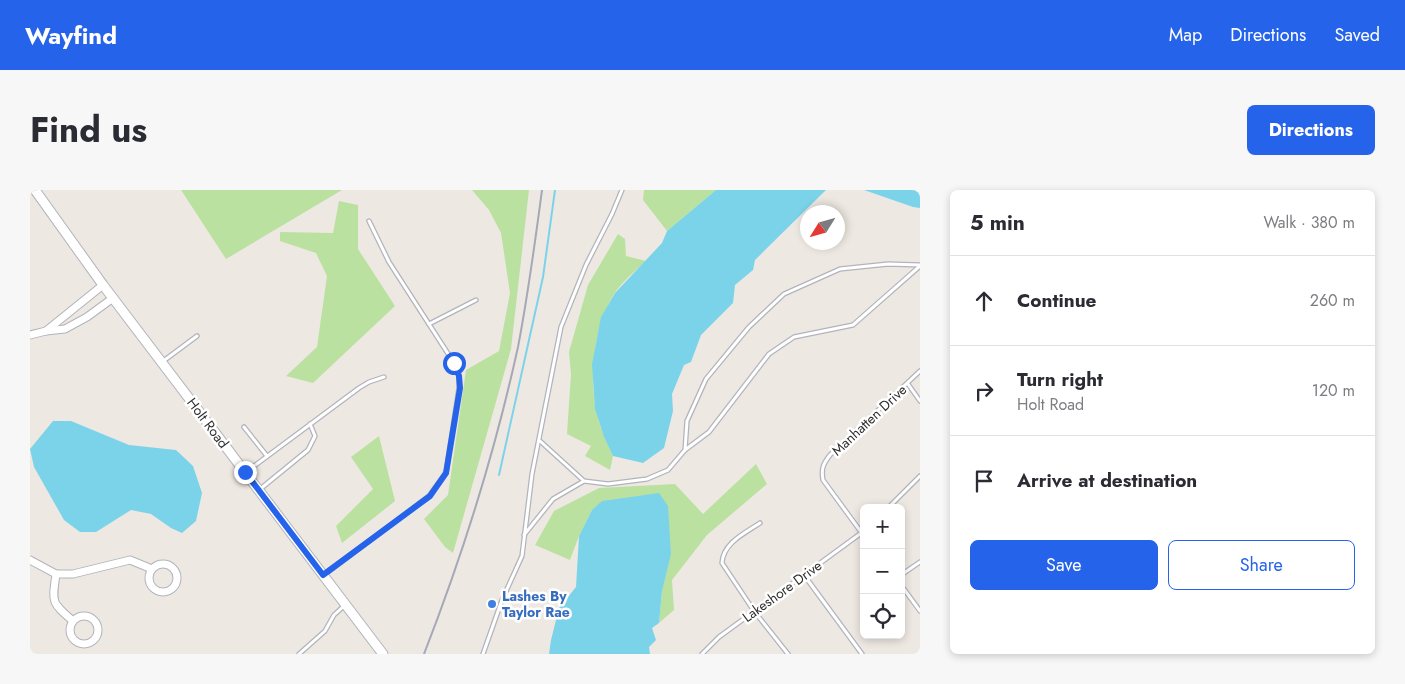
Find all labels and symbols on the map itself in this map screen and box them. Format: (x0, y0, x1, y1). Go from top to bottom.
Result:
north arrow (800, 205, 845, 250)
route start (443, 352, 466, 375)
street label: Manhatten Drive (827, 380, 911, 460)
street label: Holt Road (182, 394, 234, 452)
route end (234, 461, 257, 484)
street label: Lakeshore Drive (738, 555, 826, 627)
place label: Lashes By Taylor Rae (502, 586, 570, 622)
marker: Lashes By Taylor Rae (486, 598, 498, 610)

